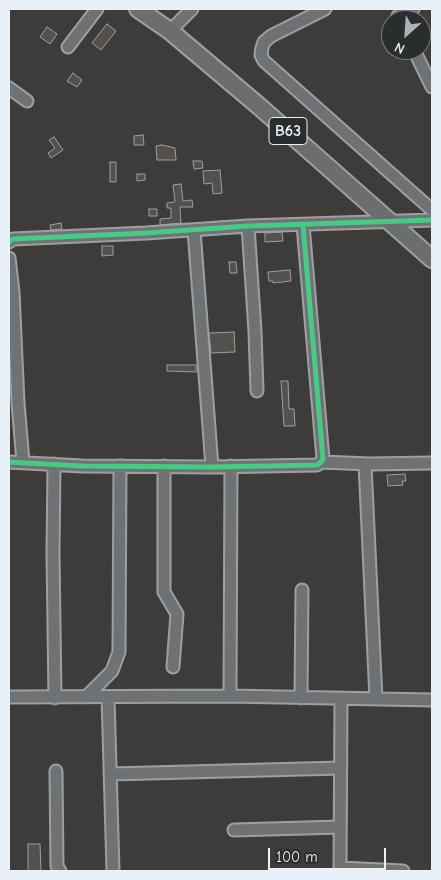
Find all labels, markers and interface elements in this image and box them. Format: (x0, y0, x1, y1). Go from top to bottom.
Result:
north arrow (381, 10, 431, 60)
text: N (392, 38, 407, 58)
road number: B63 (269, 118, 307, 144)
scale bar (271, 838, 388, 870)
text: 100 m (276, 848, 318, 866)

